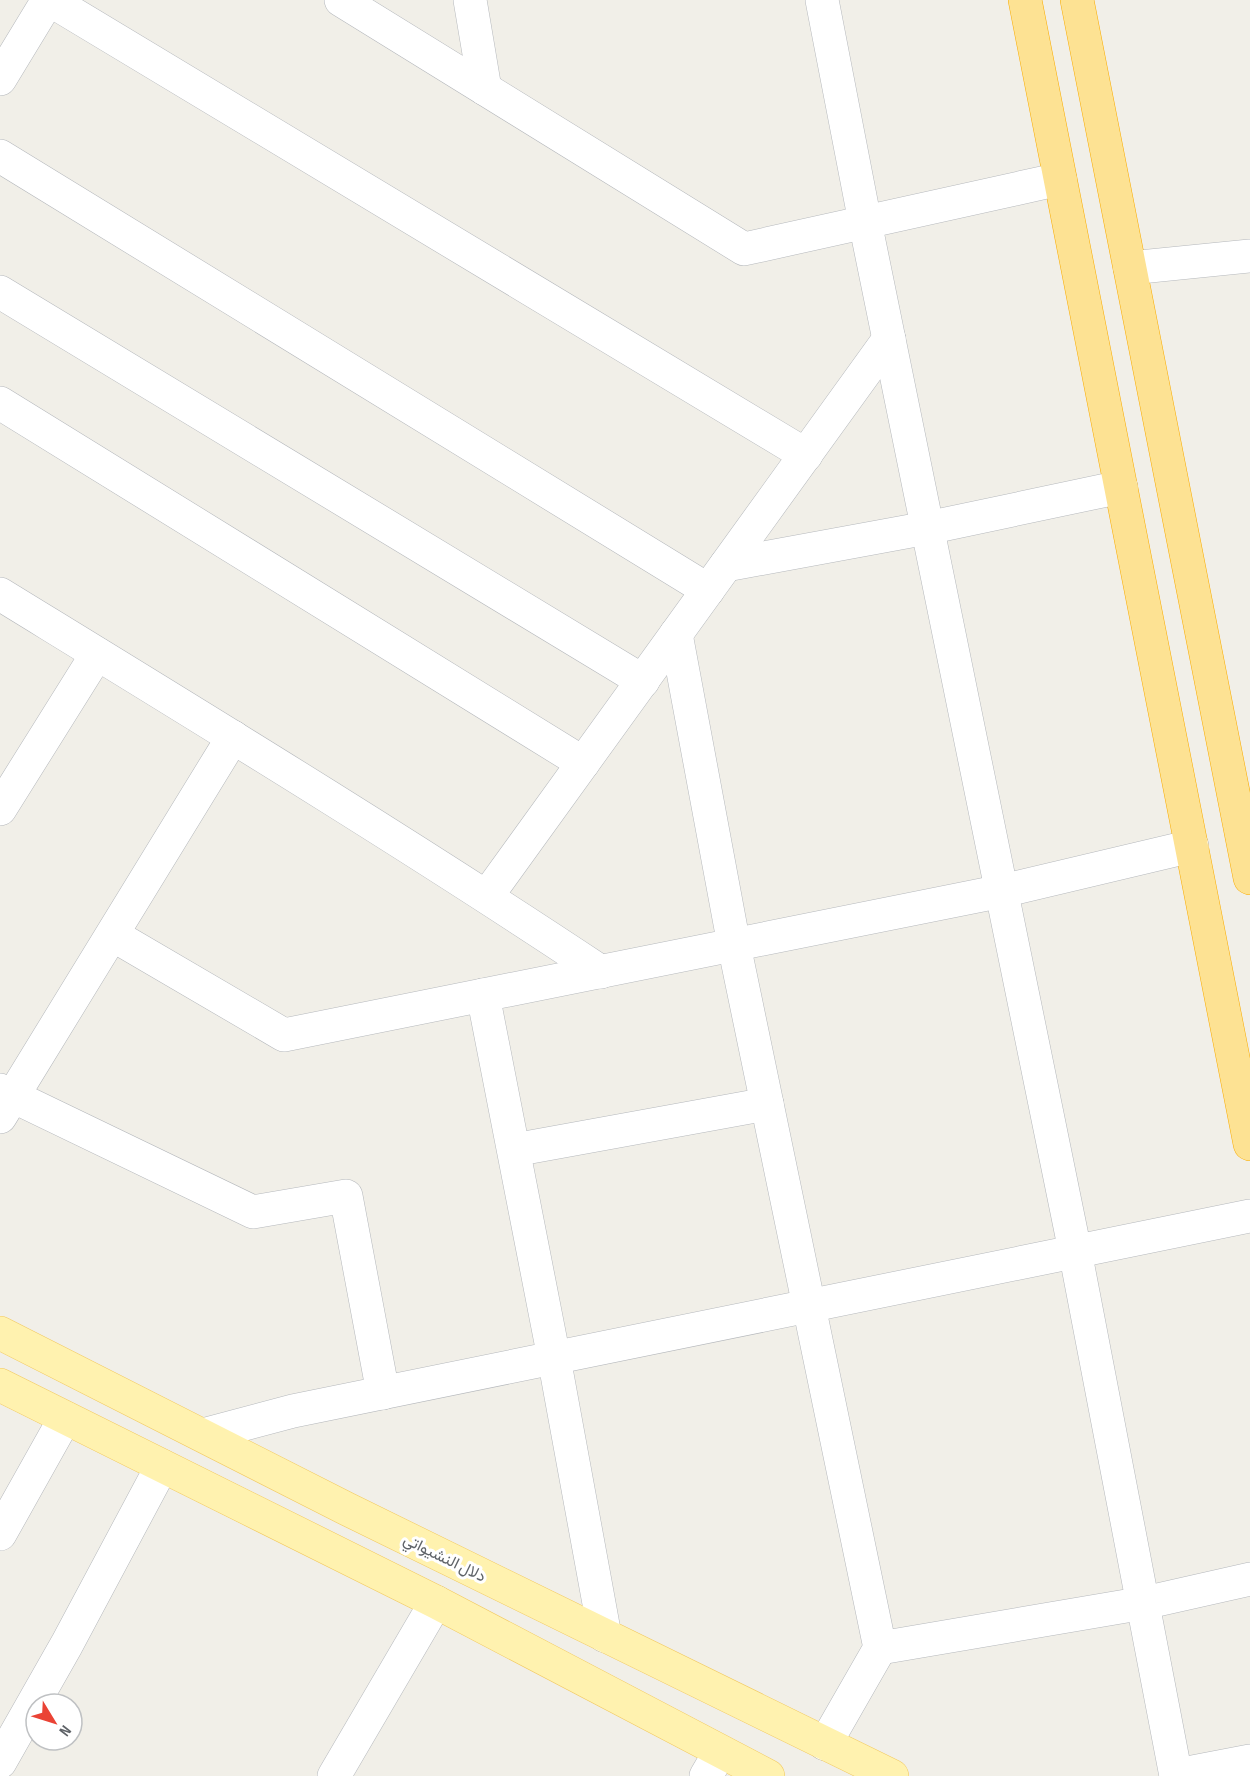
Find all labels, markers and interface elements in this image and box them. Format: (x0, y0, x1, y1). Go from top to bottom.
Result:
street label: دلال النشيواتي (399, 1530, 489, 1589)
north arrow (24, 1692, 84, 1752)
text: N (55, 1721, 75, 1740)

